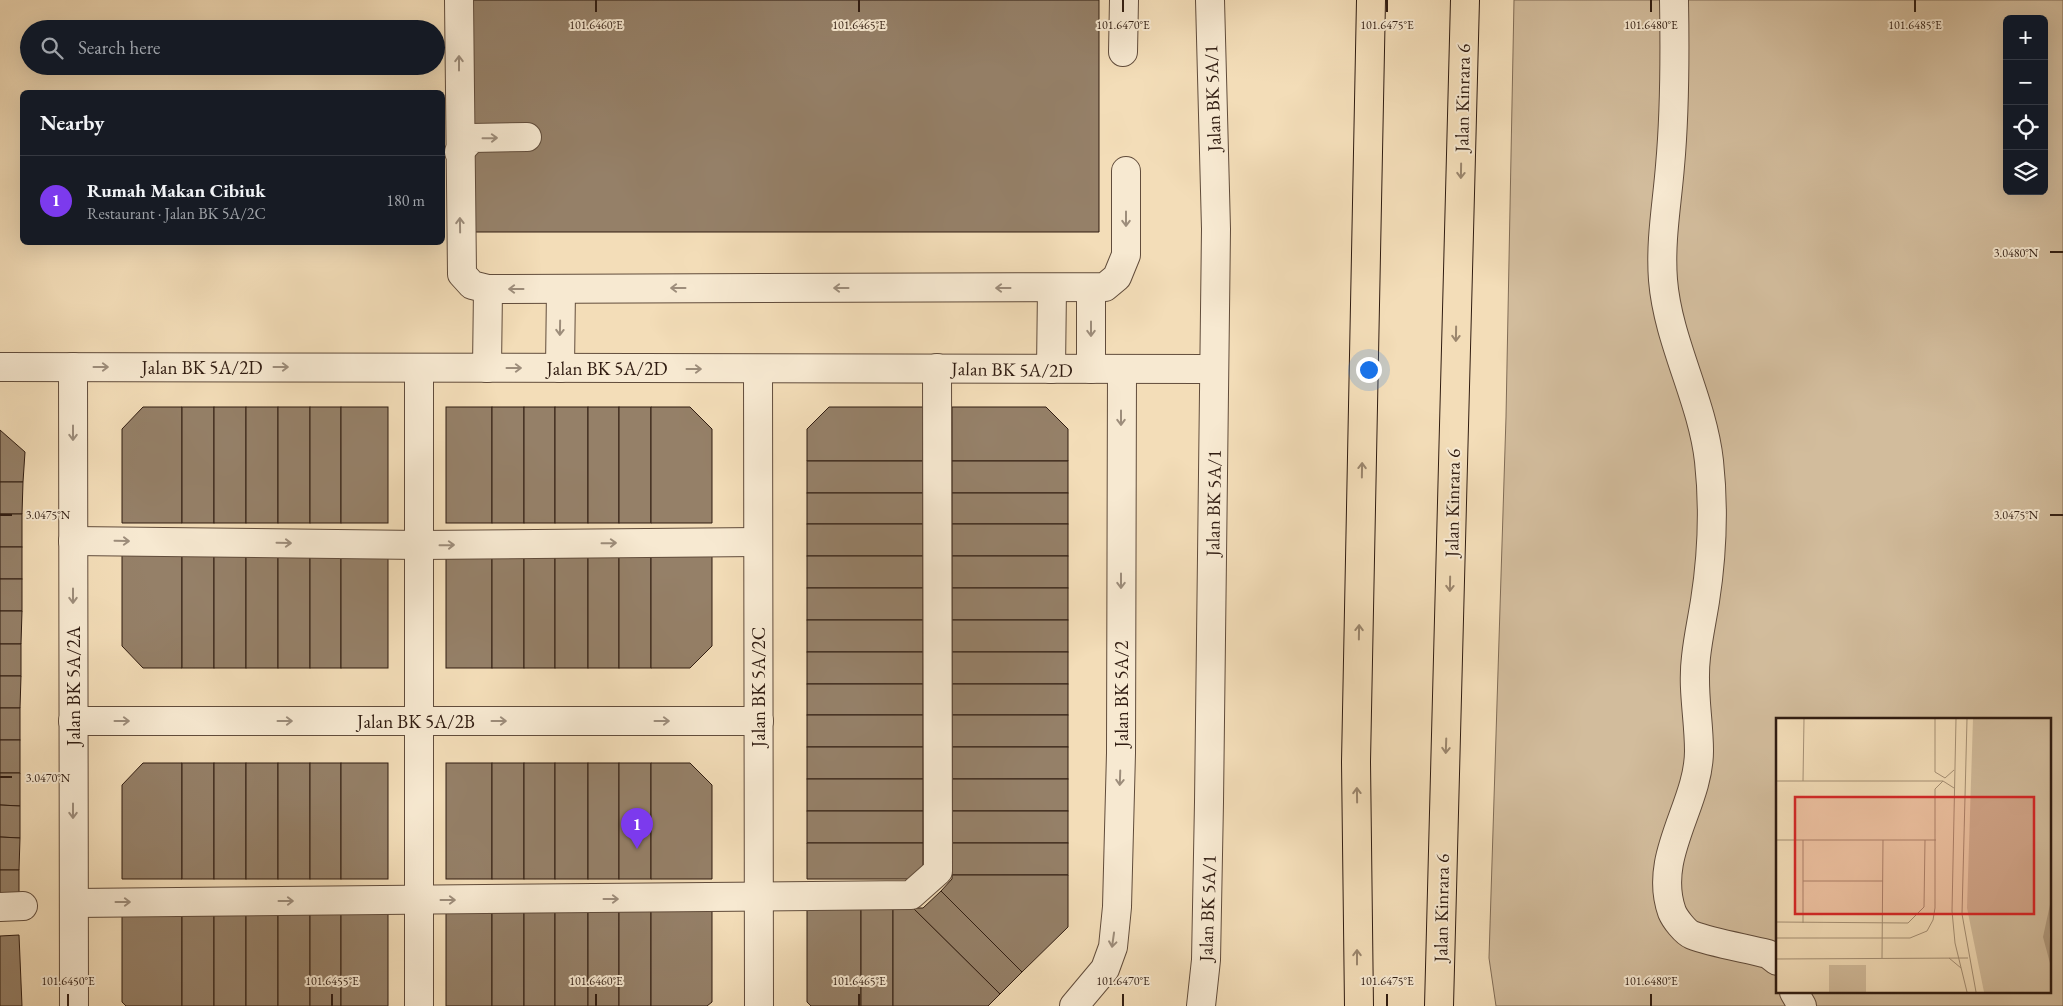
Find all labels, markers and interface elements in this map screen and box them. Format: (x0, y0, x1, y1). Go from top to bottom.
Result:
map controls (2003, 15, 2048, 195)
button: + (2003, 15, 2048, 60)
text: 101.6460°E (569, 17, 623, 33)
text: 101.6465°E (832, 17, 886, 33)
text: 101.6470°E (1096, 17, 1150, 33)
text: 101.6475°E (1360, 17, 1414, 33)
text: 101.6480°E (1624, 17, 1678, 33)
text: 101.6485°E (1888, 17, 1942, 33)
search box (20, 20, 445, 75)
icon: search (38, 34, 66, 62)
text: Search here (78, 35, 160, 60)
street label: Jalan BK 5A/1 (1198, 44, 1227, 154)
street label: Jalan Kinrara 6 (1449, 44, 1476, 154)
one-way arrow (454, 55, 464, 71)
button: − (2003, 60, 2048, 105)
button: locate (2003, 105, 2048, 150)
text: Nearby (40, 109, 104, 136)
one-way arrow (482, 133, 498, 143)
button: layers (2003, 150, 2048, 195)
one-way arrow (1456, 163, 1465, 179)
text: Rumah Makan Cibiuk (87, 178, 266, 203)
text: 1 (52, 190, 60, 211)
text: 180 m (386, 190, 425, 211)
text: Restaurant · Jalan BK 5A/2C (87, 203, 266, 224)
one-way arrow (1121, 211, 1131, 227)
one-way arrow (456, 217, 465, 233)
text: 3.0480°N (1994, 245, 2039, 261)
one-way arrow (833, 283, 849, 293)
one-way arrow (995, 283, 1012, 293)
one-way arrow (508, 284, 524, 294)
one-way arrow (670, 284, 686, 293)
one-way arrow (555, 320, 565, 336)
one-way arrow (1086, 320, 1096, 336)
one-way arrow (1452, 325, 1461, 341)
street label: Jalan BK 5A/2D (139, 355, 263, 380)
street label: Jalan BK 5A/2D (544, 356, 668, 381)
street label: Jalan BK 5A/2D (949, 356, 1073, 383)
your location (1356, 357, 1382, 383)
one-way arrow (92, 362, 109, 372)
one-way arrow (272, 362, 289, 372)
one-way arrow (505, 363, 521, 373)
one-way arrow (685, 364, 701, 374)
one-way arrow (1116, 410, 1126, 426)
one-way arrow (68, 424, 78, 441)
street label: Jalan BK 5A/1 (1200, 449, 1227, 559)
street label: Jalan Kinrara 6 (1439, 449, 1466, 559)
one-way arrow (1357, 462, 1367, 478)
text: 3.0475°N (26, 507, 71, 523)
text: 3.0475°N (1994, 507, 2039, 523)
one-way arrow (114, 536, 130, 546)
one-way arrow (276, 539, 292, 548)
one-way arrow (601, 539, 617, 548)
one-way arrow (438, 540, 455, 550)
one-way arrow (1116, 572, 1126, 588)
one-way arrow (1445, 575, 1455, 591)
one-way arrow (68, 587, 78, 603)
street label: Jalan BK 5A/2A (61, 625, 86, 748)
one-way arrow (1354, 625, 1364, 641)
street label: Jalan BK 5A/2C (746, 627, 771, 749)
street label: Jalan BK 5A/2 (1109, 641, 1134, 749)
street label: Jalan BK 5A/2B (355, 709, 475, 734)
one-way arrow (114, 716, 130, 726)
one-way arrow (276, 716, 292, 726)
one-way arrow (491, 716, 507, 726)
one-way arrow (654, 716, 670, 726)
inset map (1776, 718, 2050, 994)
one-way arrow (1441, 738, 1451, 754)
text: 3.0470°N (26, 770, 71, 786)
one-way arrow (1116, 770, 1125, 786)
one-way arrow (1352, 787, 1362, 804)
one-way arrow (68, 802, 78, 818)
pin: 1 (621, 808, 653, 849)
street label: Jalan BK 5A/1 (1193, 854, 1222, 964)
street label: Jalan Kinrara 6 (1428, 854, 1455, 964)
one-way arrow (602, 894, 618, 904)
one-way arrow (440, 895, 456, 905)
one-way arrow (277, 896, 293, 906)
one-way arrow (114, 897, 131, 907)
one-way arrow (1108, 932, 1118, 948)
one-way arrow (1353, 950, 1362, 966)
text: 101.6450°E (41, 973, 95, 989)
text: 101.6455°E (305, 973, 359, 989)
text: 101.6460°E (569, 973, 623, 989)
text: 101.6465°E (832, 973, 886, 989)
text: 101.6470°E (1096, 973, 1150, 989)
text: 101.6475°E (1360, 973, 1414, 989)
text: 101.6480°E (1624, 973, 1678, 989)

